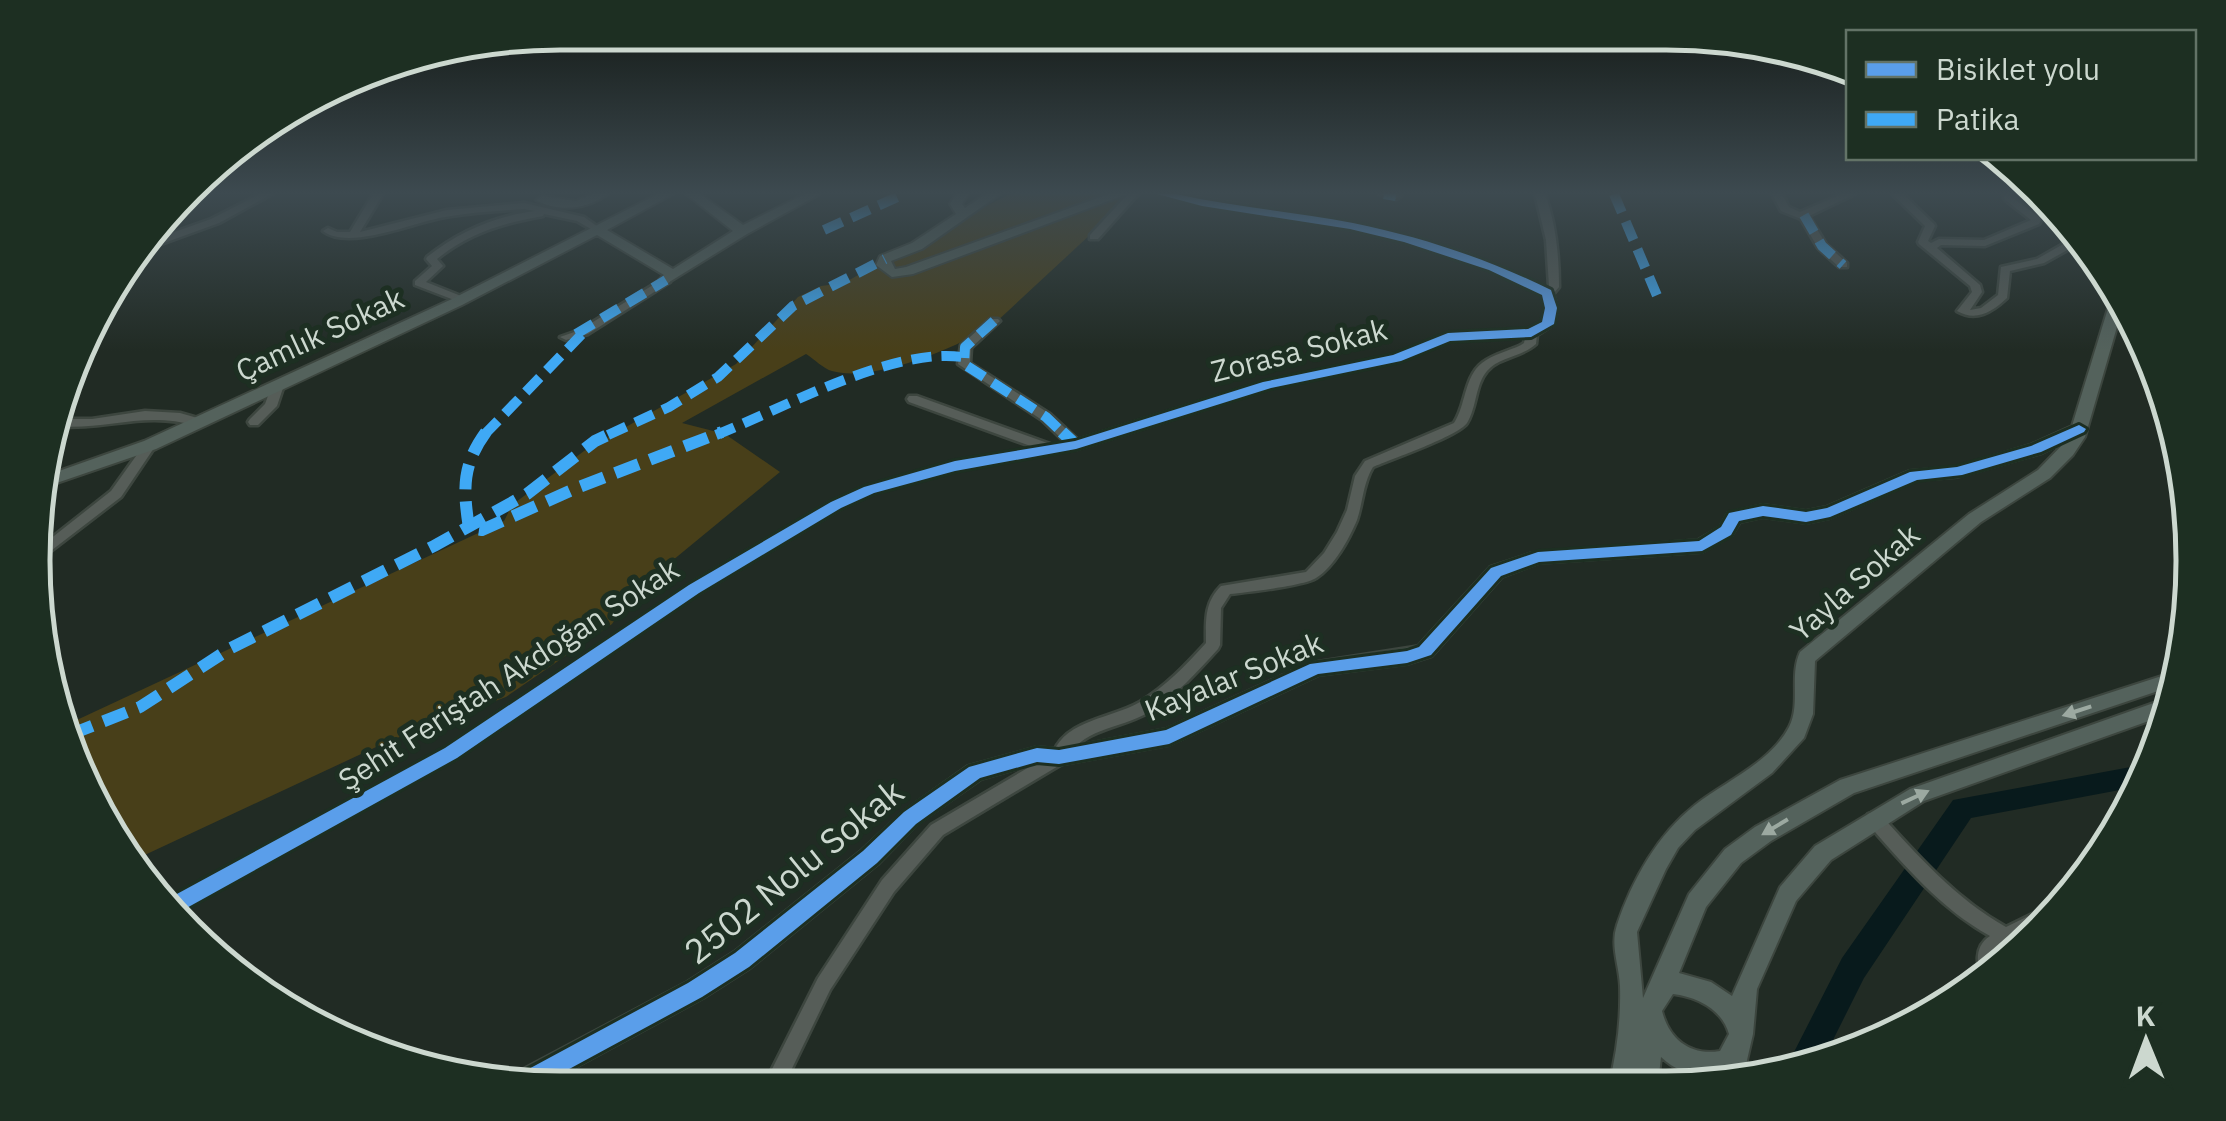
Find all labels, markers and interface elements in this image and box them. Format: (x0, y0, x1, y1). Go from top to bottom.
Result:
legend (1846, 30, 2196, 160)
text: Bisiklet yolu (1936, 49, 2100, 88)
text: Patika (1936, 99, 2020, 138)
street label: Çamlık Sokak (229, 278, 410, 390)
street label: Zorasa Sokak (1206, 309, 1391, 390)
street label: Yayla Sokak (1781, 515, 1927, 649)
street label: Şehit Feriştah Akdoğan Sokak (330, 549, 686, 799)
street label: Kayalar Sokak (1139, 622, 1329, 729)
one-way arrow (2062, 704, 2092, 719)
street label: 2502 Nolu Sokak (674, 769, 913, 974)
one-way arrow (1900, 789, 1929, 806)
one-way arrow (1761, 818, 1789, 835)
north arrow (2096, 991, 2196, 1091)
text: K (2135, 997, 2156, 1034)

